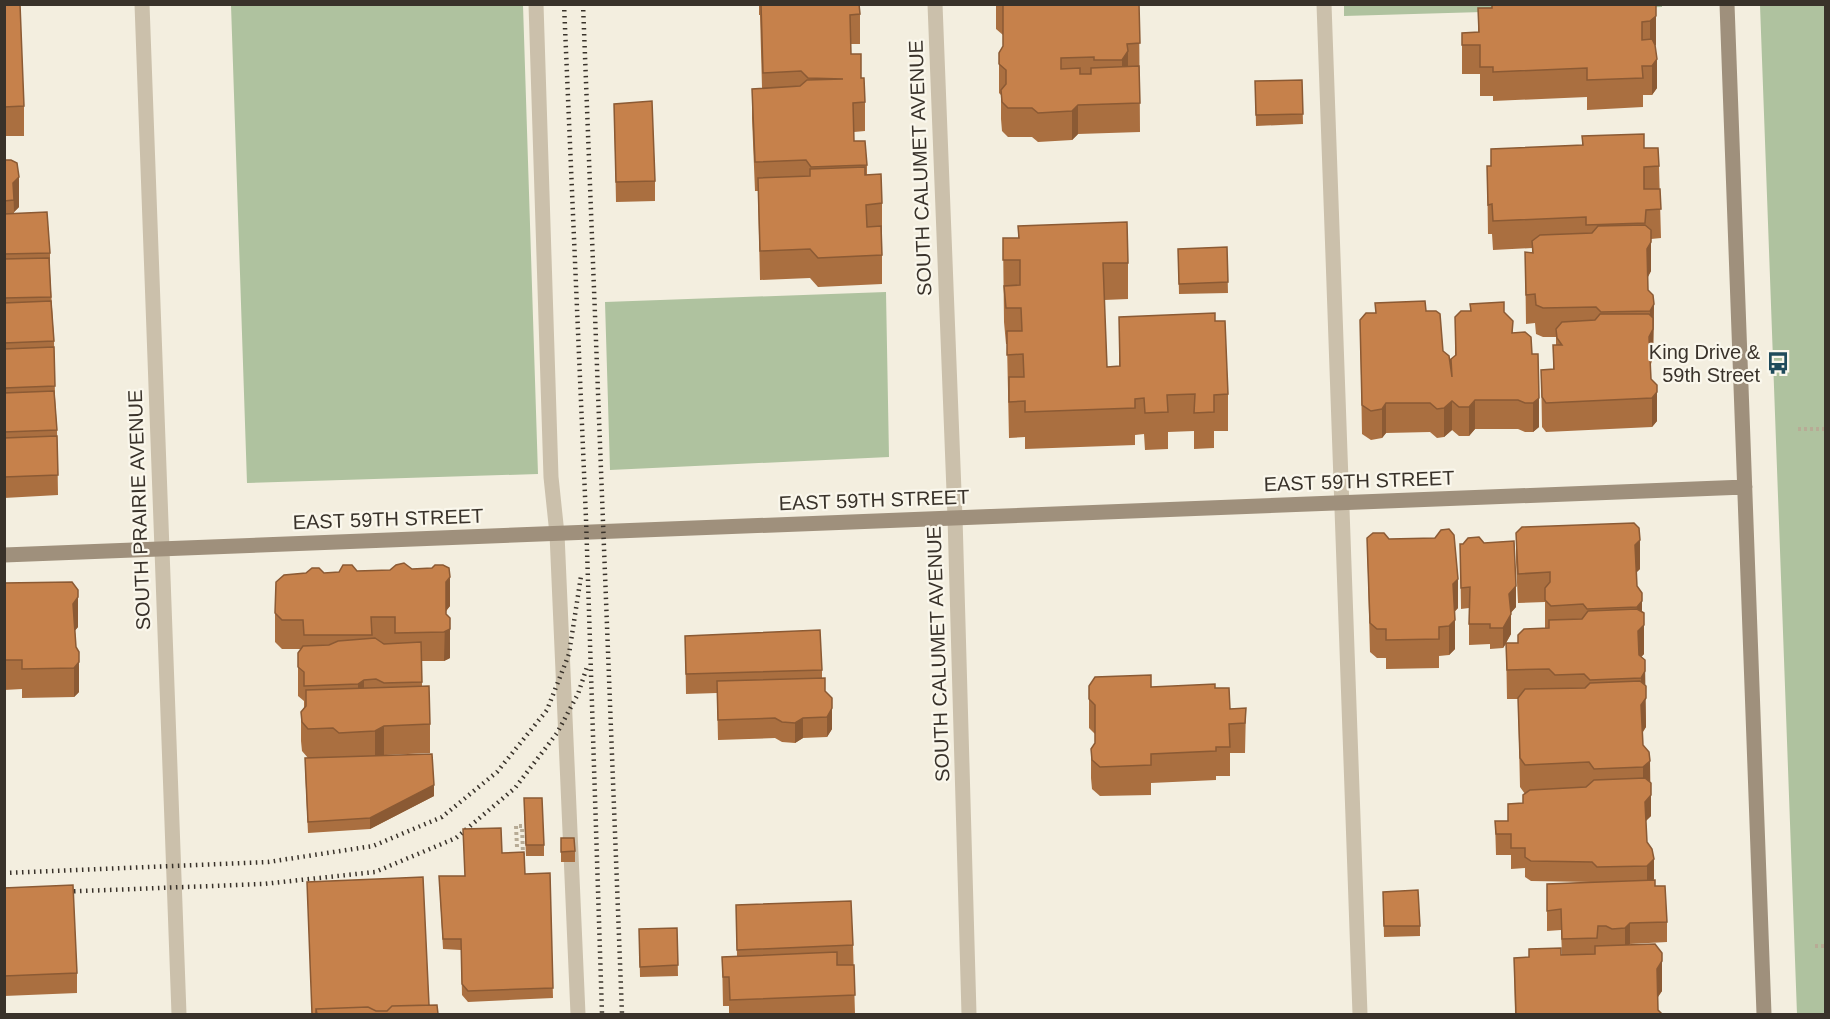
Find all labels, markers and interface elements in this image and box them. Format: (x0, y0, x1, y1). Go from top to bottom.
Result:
street label: SOUTH CALUMET AVENUE (905, 40, 935, 296)
place label: King Drive & 59th Street (1649, 341, 1761, 386)
bus stop icon: King Drive & 59th Street (1765, 350, 1791, 376)
street label: SOUTH PRAIRIE AVENUE (124, 389, 154, 631)
street label: EAST 59TH STREET (1263, 467, 1455, 495)
street label: EAST 59TH STREET (778, 486, 970, 514)
street label: EAST 59TH STREET (292, 505, 484, 533)
street label: SOUTH CALUMET AVENUE (923, 526, 953, 782)

